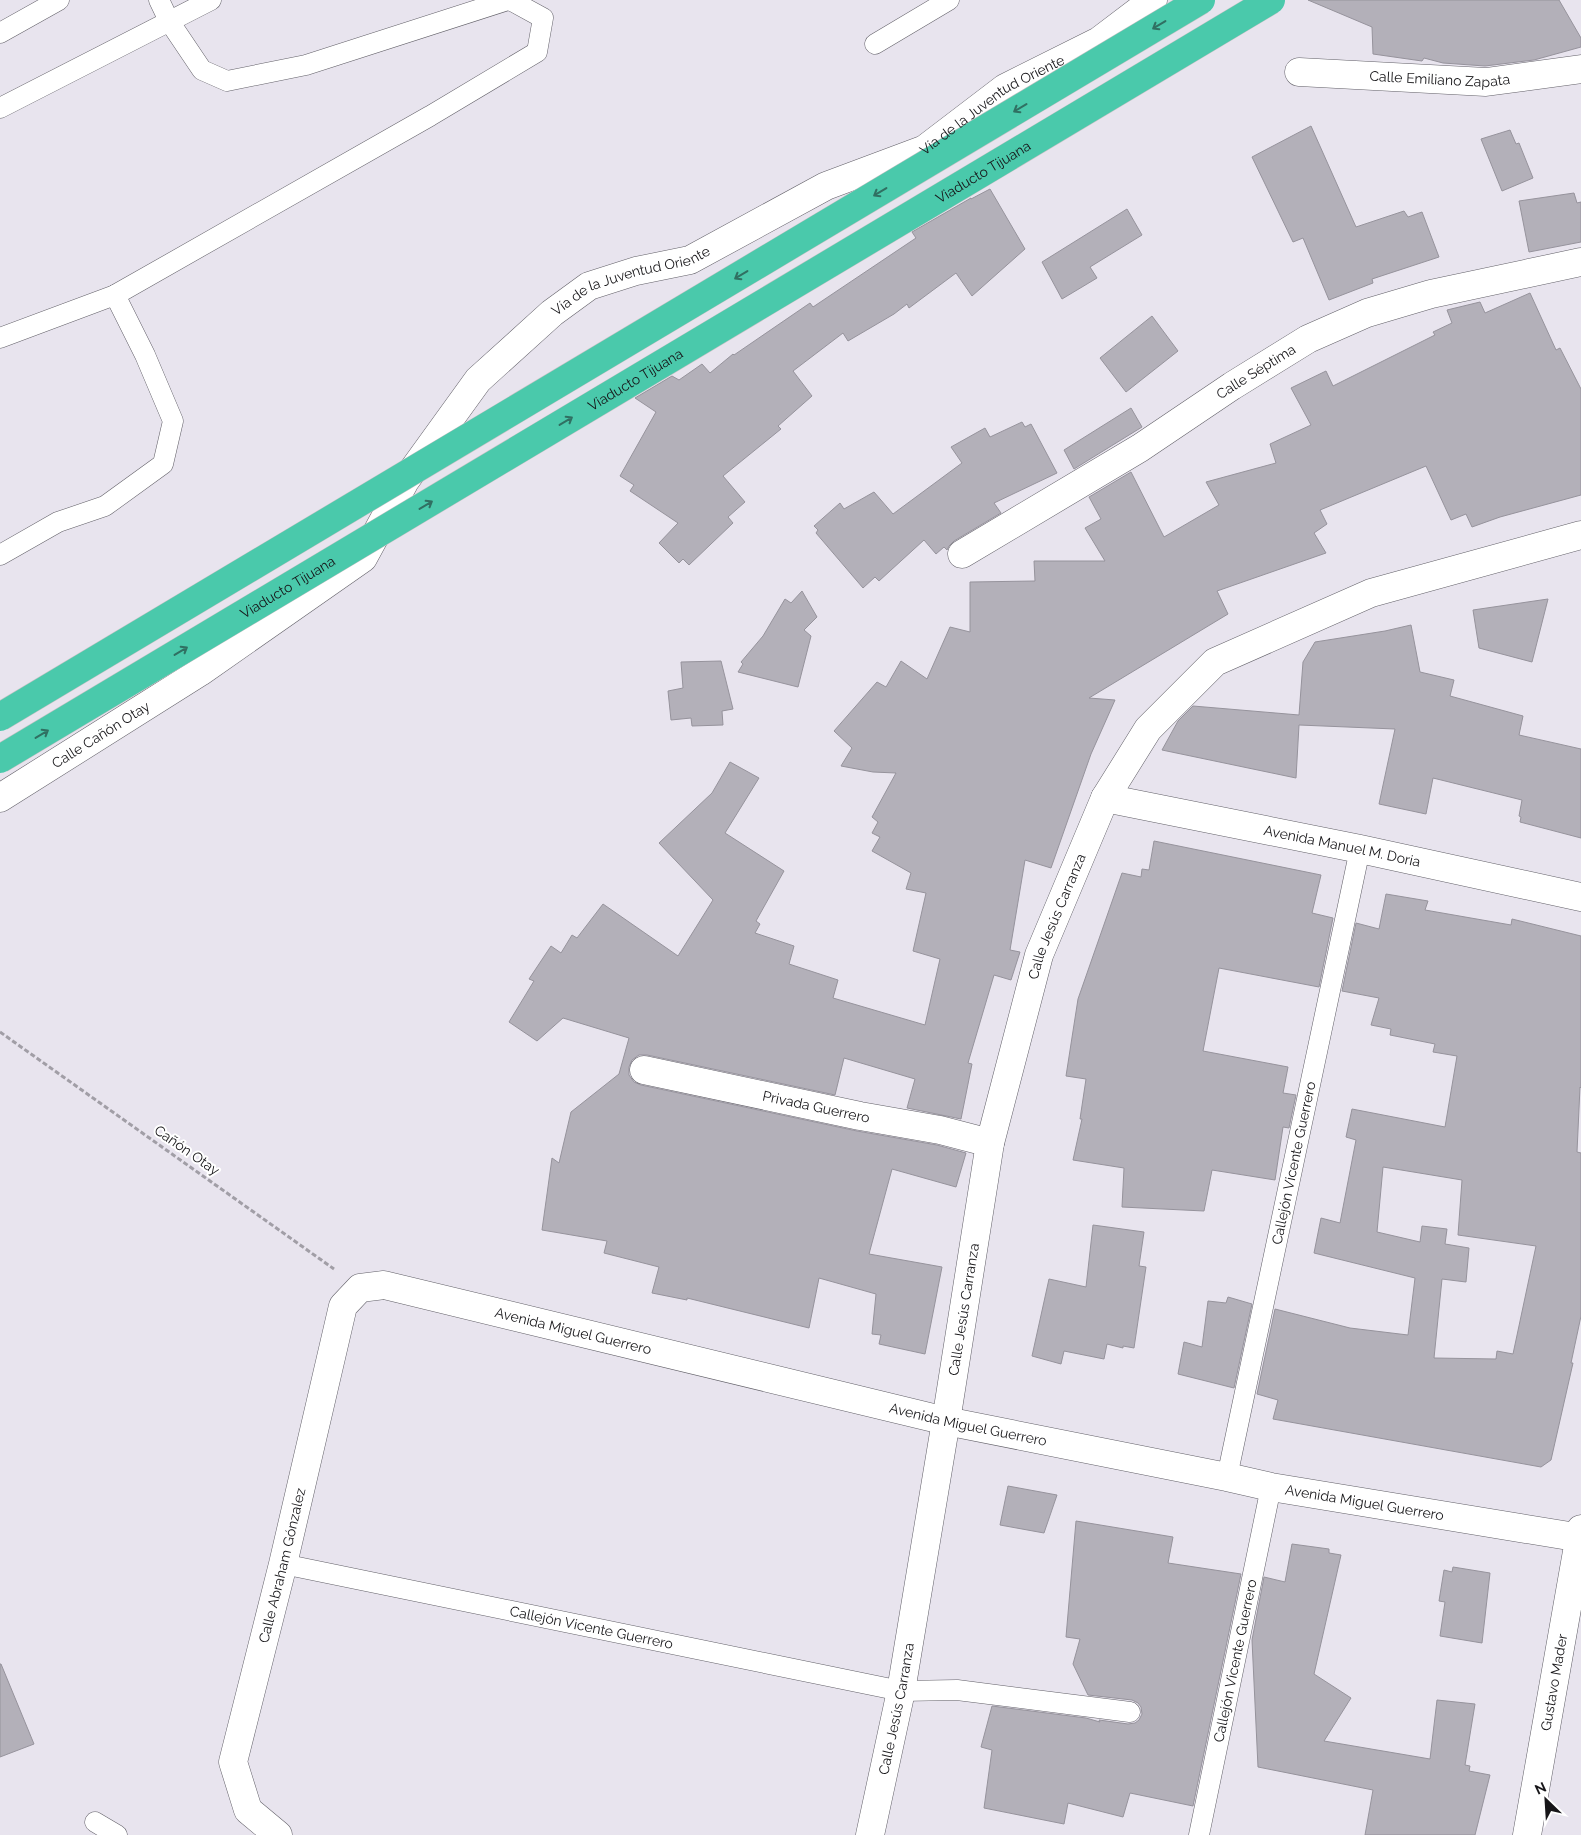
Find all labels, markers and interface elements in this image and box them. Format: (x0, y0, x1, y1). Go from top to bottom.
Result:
one-way arrow (1153, 20, 1167, 30)
street label: Vía de la Juventud Oriente (917, 52, 1067, 158)
street label: Calle Emiliano Zapata (1369, 68, 1511, 90)
one-way arrow (1013, 104, 1027, 114)
street label: Viaducto Tijuana (933, 138, 1033, 206)
one-way arrow (874, 187, 888, 197)
street label: Vía de la Juventud Oriente (548, 243, 713, 319)
one-way arrow (734, 270, 748, 280)
street label: Calle Séptima (1213, 341, 1298, 402)
street label: Viaducto Tijuana (585, 345, 686, 414)
one-way arrow (558, 416, 572, 426)
one-way arrow (419, 499, 433, 509)
street label: Viaducto Tijuana (237, 553, 338, 622)
one-way arrow (174, 645, 188, 655)
street label: Calle Cañón Otay (49, 698, 153, 771)
one-way arrow (34, 729, 48, 739)
street label: Avenida Manuel M. Doria (1262, 822, 1422, 870)
street label: Calle Jesús Carranza (1025, 851, 1089, 981)
street label: Callejón Vicente Guerrero (1268, 1080, 1319, 1246)
street label: Privada Guerrero (761, 1087, 871, 1126)
street label: Cañón Otay (151, 1122, 223, 1178)
street label: Calle Jesús Carranza (945, 1242, 982, 1377)
street label: Avenida Miguel Guerrero (493, 1304, 653, 1357)
street label: Avenida Miguel Guerrero (888, 1400, 1048, 1449)
street label: Avenida Miguel Guerrero (1284, 1481, 1445, 1523)
street label: Calle Abraham Gónzalez (255, 1486, 308, 1645)
street label: Callejón Vicente Guerrero (1210, 1578, 1260, 1744)
street label: Callejón Vicente Guerrero (509, 1603, 675, 1652)
street label: Gustavo Mader (1538, 1633, 1570, 1732)
street label: Calle Jesús Carranza (875, 1642, 917, 1776)
north arrow (1521, 1775, 1571, 1825)
text: N (1532, 1779, 1549, 1798)

